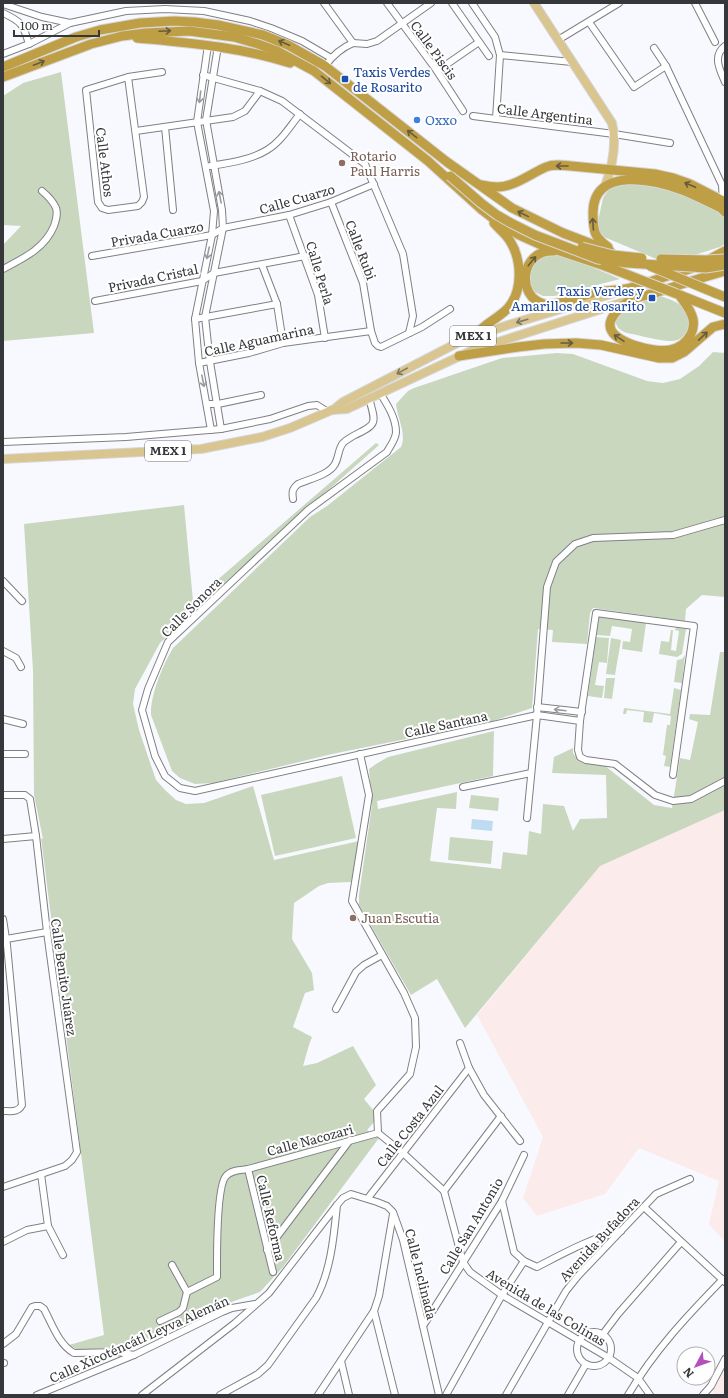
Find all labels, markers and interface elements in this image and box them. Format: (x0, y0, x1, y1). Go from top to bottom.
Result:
scale bar (14, 12, 99, 38)
text: 100 m (20, 16, 53, 34)
street label: Calle Piscis (407, 16, 462, 83)
one-way arrow (158, 28, 171, 35)
one-way arrow (278, 39, 290, 46)
one-way arrow (33, 59, 45, 67)
place label: Taxis Verdes de Rosarito (353, 62, 430, 96)
marker: Taxis Verdes de Rosarito (340, 74, 350, 84)
one-way arrow (320, 76, 331, 84)
one-way arrow (197, 90, 204, 103)
street label: Calle Argentina (496, 98, 594, 129)
place label: Oxxo (425, 110, 457, 129)
marker: Oxxo (412, 115, 422, 125)
street label: Calle Athos (92, 126, 119, 198)
one-way arrow (406, 130, 417, 139)
place label: Rotario Paul Harris (350, 146, 420, 180)
marker: Rotario Paul Harris (337, 158, 347, 168)
one-way arrow (556, 162, 569, 170)
street label: Calle Cuarzo (257, 179, 337, 218)
one-way arrow (684, 180, 696, 188)
one-way arrow (216, 191, 224, 204)
one-way arrow (517, 210, 529, 217)
street label: Privada Cuarzo (109, 216, 205, 251)
street label: Calle Rubi (341, 217, 382, 283)
one-way arrow (590, 217, 597, 230)
street label: Calle Perla (302, 239, 339, 307)
one-way arrow (203, 246, 211, 259)
one-way arrow (528, 255, 536, 266)
street label: Privada Cristal (106, 259, 200, 296)
place label: Taxis Verdes y Amarillos de Rosarito (511, 281, 645, 315)
marker: Taxis Verdes y Amarillos de Rosarito (647, 293, 657, 303)
one-way arrow (516, 318, 529, 325)
street label: Calle Aguamarina (202, 319, 315, 360)
road number: MEX 1 (450, 326, 496, 346)
one-way arrow (698, 331, 708, 341)
one-way arrow (614, 334, 625, 343)
one-way arrow (560, 339, 573, 347)
one-way arrow (396, 367, 408, 375)
one-way arrow (199, 374, 207, 387)
road number: MEX 1 (145, 441, 191, 461)
street label: Calle Sonora (156, 572, 225, 641)
street label: Calle Santana (403, 705, 489, 742)
one-way arrow (554, 706, 567, 713)
place label: Juan Escutia (361, 908, 439, 927)
marker: Juan Escutia (348, 913, 358, 923)
street label: Calle Benito Juárez (47, 917, 82, 1037)
street label: Calle Costa Azul (372, 1080, 448, 1171)
street label: Calle Nacozari (265, 1119, 356, 1160)
street label: Calle Reforma (252, 1173, 291, 1263)
street label: Calle San Antonio (434, 1173, 507, 1278)
street label: Avenida Bufadora (554, 1192, 643, 1285)
street label: Calle Inclinada (401, 1226, 442, 1321)
street label: Avenida de las Colinas (483, 1263, 610, 1350)
street label: Calle Xicoténcátl Leyva Alemán (46, 1290, 232, 1387)
north arrow (676, 1346, 716, 1386)
text: N (679, 1364, 697, 1382)

